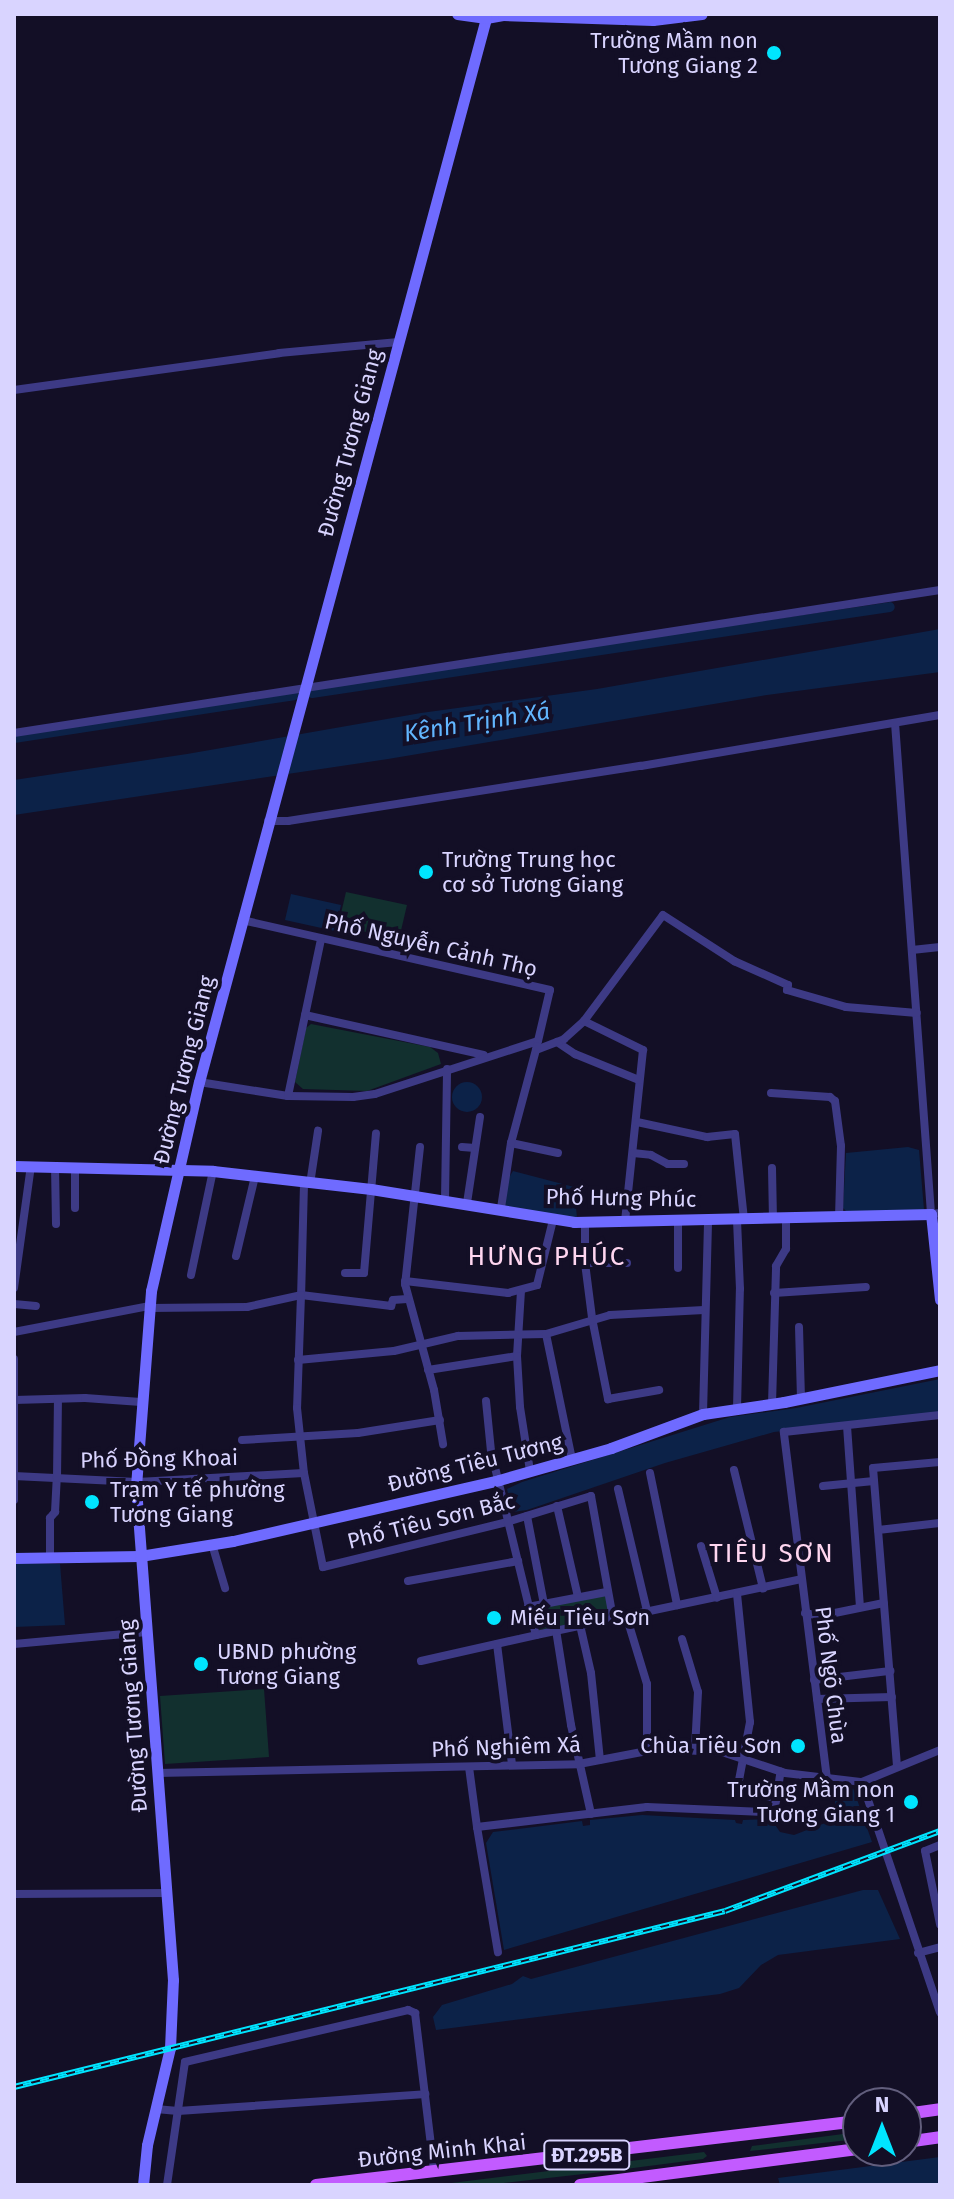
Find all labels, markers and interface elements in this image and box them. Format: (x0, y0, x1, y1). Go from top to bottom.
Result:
place label: Trường Mầm non Tương Giang 2 (590, 27, 758, 78)
marker: Trường Mầm non Tương Giang 2 (765, 44, 783, 62)
street label: Đường Tương Giang (312, 346, 388, 540)
water label: Kênh Trịnh Xá (402, 697, 552, 749)
place label: Trường Trung học cơ sở Tương Giang (442, 846, 623, 898)
marker: Trường Trung học cơ sở Tương Giang (417, 863, 435, 881)
street label: Phố Nguyễn Cảnh Thọ (322, 908, 540, 982)
street label: Đường Tương Giang (148, 973, 220, 1167)
street label: Phố Hưng Phúc (545, 1183, 697, 1213)
district label: HƯNG PHÚC (468, 1241, 626, 1273)
street label: Đường Tiêu Tương (385, 1428, 565, 1498)
street label: Phố Đồng Khoai (80, 1444, 238, 1474)
place label: Trạm Y tế phường Tương Giang (110, 1476, 285, 1528)
street label: Phố Tiêu Sơn Bắc (344, 1487, 518, 1555)
marker: Trạm Y tế phường Tương Giang (81, 1491, 103, 1513)
district label: TIÊU SƠN (709, 1538, 835, 1570)
place label: Miếu Tiêu Sơn (510, 1605, 650, 1631)
street label: Phố Ngõ Chùa (809, 1605, 853, 1745)
marker: Miếu Tiêu Sơn (485, 1609, 503, 1627)
street label: Đường Tương Giang (113, 1619, 153, 1813)
place label: UBND phường Tương Giang (217, 1638, 356, 1690)
marker: UBND phường Tương Giang (192, 1655, 210, 1673)
street label: Phố Nghiêm Xá (431, 1731, 581, 1763)
place label: Chùa Tiêu Sơn (640, 1733, 782, 1759)
marker: Chùa Tiêu Sơn (789, 1737, 807, 1755)
place label: Trường Mầm non Tương Giang 1 (727, 1776, 895, 1828)
marker: Trường Mầm non Tương Giang 1 (902, 1793, 920, 1811)
north arrow (842, 2087, 922, 2167)
text: N (875, 2091, 889, 2118)
street label: Đường Minh Khai (356, 2129, 528, 2173)
road number: ĐT.295B (543, 2139, 631, 2171)

